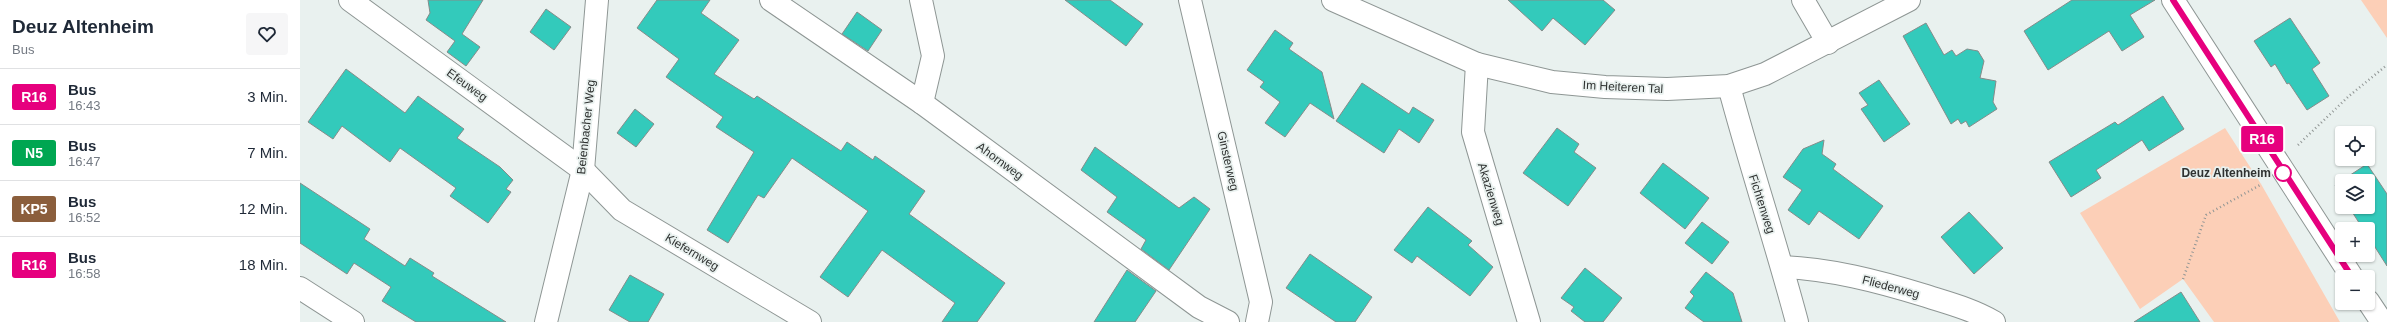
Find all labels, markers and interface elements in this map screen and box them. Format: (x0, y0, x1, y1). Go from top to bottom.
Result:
button: heart (246, 13, 288, 55)
text: Deuz Altenheim (12, 16, 154, 37)
text: Bus (12, 42, 34, 57)
street label: Efeuweg (444, 66, 490, 104)
street label: Im Heiteren Tal (1582, 78, 1664, 96)
street label: Beienbacher Weg (574, 79, 598, 175)
text: Bus (68, 81, 96, 98)
text: 3 Min. (247, 88, 288, 105)
text: R16 (21, 89, 47, 105)
text: 16:43 (68, 98, 101, 113)
line badge: R16 (2239, 126, 2285, 152)
map controls (2335, 126, 2375, 310)
button: locate (2335, 126, 2375, 166)
street label: Ginsterweg (1214, 130, 1242, 192)
text: R16 (2249, 131, 2275, 147)
text: Bus (68, 137, 96, 154)
street label: Ahornweg (974, 139, 1026, 183)
text: 7 Min. (247, 144, 288, 161)
text: N5 (25, 145, 43, 161)
text: 16:47 (68, 154, 101, 169)
street label: Akazienweg (1475, 161, 1507, 227)
marker: Deuz Altenheim (2274, 164, 2292, 182)
place label: Deuz Altenheim (2181, 166, 2271, 180)
street label: Fichtenweg (1746, 173, 1778, 235)
button: layers (2335, 174, 2375, 214)
text: Bus (68, 193, 96, 210)
text: 12 Min. (239, 200, 288, 217)
text: KP5 (20, 201, 48, 217)
text: 16:52 (68, 210, 101, 225)
button: + (2335, 222, 2375, 262)
street label: Kiefernweg (663, 231, 721, 273)
text: Bus (68, 249, 96, 266)
text: 18 Min. (239, 256, 288, 273)
text: R16 (21, 257, 47, 273)
text: 16:58 (68, 266, 101, 281)
button: − (2335, 270, 2375, 310)
street label: Fliederweg (1861, 273, 1921, 301)

